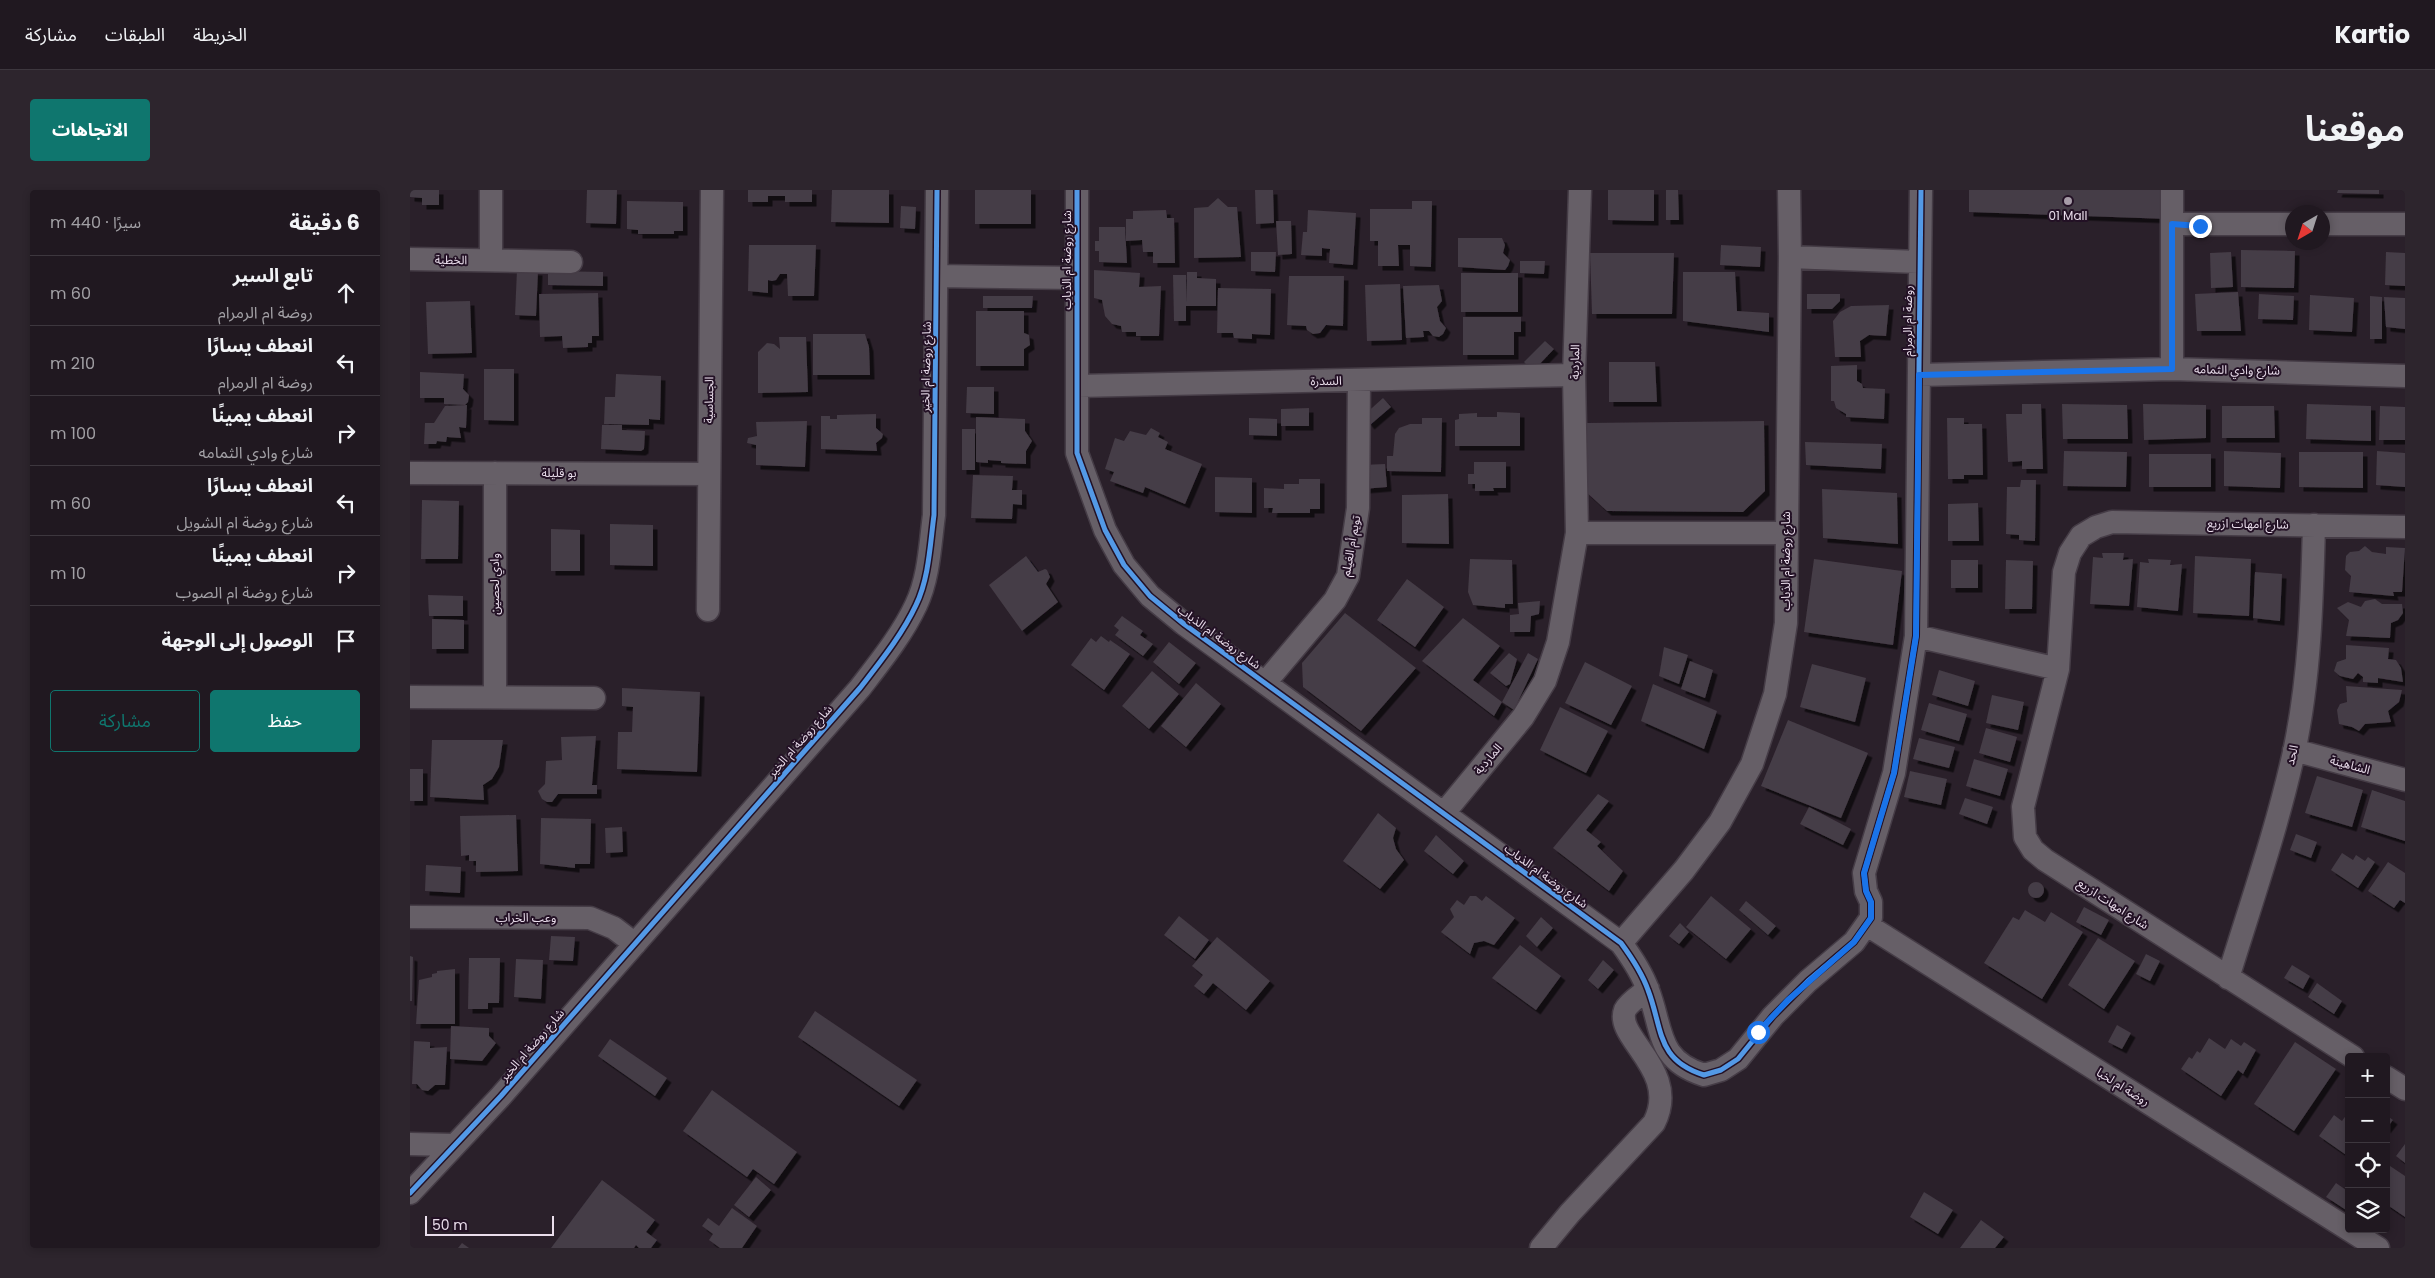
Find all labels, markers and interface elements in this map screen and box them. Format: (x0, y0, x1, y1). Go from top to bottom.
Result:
text: Kartio (2335, 18, 2410, 51)
text: مشاركة (25, 22, 77, 47)
text: الطبقات (105, 22, 165, 47)
text: الخريطة (193, 22, 247, 47)
button: الاتجاهات (30, 99, 150, 161)
text: موقعنا (2305, 104, 2405, 153)
marker: 01 Mall (2062, 195, 2074, 207)
north arrow (2285, 205, 2330, 250)
place label: 01 Mall (2049, 207, 2088, 224)
text: 6 دقيقة (289, 208, 360, 237)
street label: شارع روضة ام الذياب (1058, 210, 1076, 310)
text: سيرًا · 440 m (50, 211, 141, 234)
route end (2189, 215, 2212, 238)
street label: الخطية (435, 251, 468, 268)
text: تابع السير (233, 262, 313, 289)
icon: ahead (332, 279, 360, 307)
text: 60 m (50, 282, 91, 305)
street label: روضة ام الرمرام (1899, 285, 1917, 357)
text: روضة ام الرمرام (218, 301, 313, 324)
street label: شارع روضة ام الخير (916, 321, 936, 414)
text: انعطف يسارًا (207, 332, 313, 359)
street label: الماردية (1566, 344, 1583, 380)
icon: left (332, 349, 360, 377)
text: 210 m (50, 352, 95, 375)
street label: شارع وادي الثمامه (2194, 360, 2280, 381)
text: روضة ام الرمرام (218, 371, 313, 394)
street label: السدرة (1310, 372, 1342, 389)
street label: الجساسية (700, 376, 717, 424)
text: انعطف يمينًا (212, 402, 313, 429)
icon: right (332, 419, 360, 447)
text: 100 m (50, 422, 96, 445)
text: شارع وادي الثمامه (199, 441, 313, 464)
street label: بو قليلة (542, 464, 576, 481)
text: انعطف يسارًا (207, 472, 313, 499)
icon: left (332, 489, 360, 517)
text: 60 m (50, 492, 91, 515)
text: شارع روضة ام الشويل (177, 511, 313, 534)
street label: شارع روضة ام الذياب (1777, 511, 1795, 611)
street label: تويم أم الغيلم (1337, 514, 1365, 578)
street label: شارع امهات ازريع (2207, 514, 2289, 534)
text: انعطف يمينًا (212, 542, 313, 569)
street label: وادي لحصين (486, 553, 505, 615)
icon: right (332, 559, 360, 587)
text: 10 m (50, 562, 86, 585)
text: شارع روضة ام الصوب (176, 581, 313, 604)
street label: شارع روضة ام الذياب (1173, 600, 1265, 674)
text: الوصول إلى الوجهة (161, 627, 313, 654)
icon: arrive (332, 627, 360, 655)
button: مشاركة (50, 690, 200, 752)
button: حفظ (210, 690, 360, 752)
street label: شارع روضة ام الخير (763, 701, 837, 782)
street label: الماردية (1470, 739, 1506, 778)
street label: الحد (2281, 743, 2302, 766)
street label: الشاهينة (2328, 751, 2372, 778)
street label: شارع روضة ام الذياب (1500, 839, 1592, 913)
street label: شارع امهات ازريع (2074, 874, 2152, 934)
street label: وعب الخراب (496, 909, 556, 926)
street label: شارع روضة ام الخير (495, 1005, 569, 1086)
route start (1747, 1021, 1770, 1044)
map controls (2345, 1053, 2390, 1233)
button: + (2345, 1053, 2390, 1098)
street label: روضة ام لخبا (2093, 1063, 2153, 1111)
button: − (2345, 1098, 2390, 1143)
button: locate (2345, 1143, 2390, 1188)
button: layers (2345, 1188, 2390, 1233)
scale bar (425, 1213, 554, 1236)
text: 50 m (432, 1215, 468, 1235)

